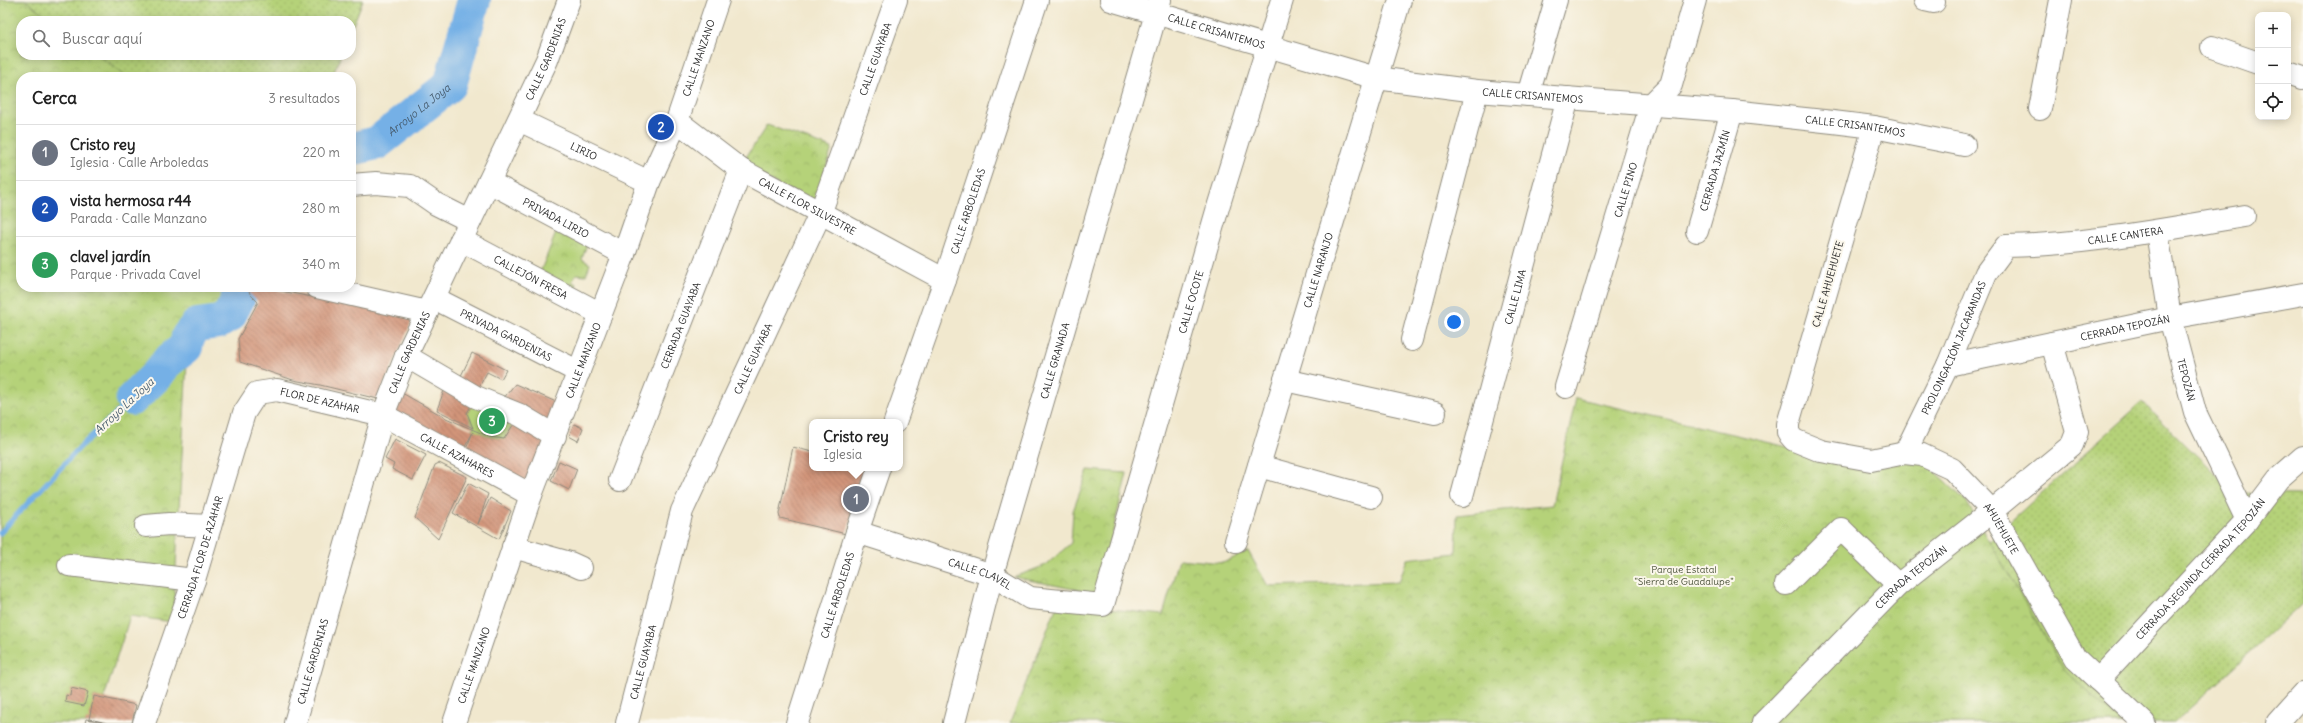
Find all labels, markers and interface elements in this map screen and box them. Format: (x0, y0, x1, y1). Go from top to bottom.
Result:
street label: CALLE CRISANTEMOS (1166, 11, 1267, 52)
map controls (2255, 12, 2291, 120)
button: + (2255, 12, 2291, 48)
street label: CALLE GARDENIAS (522, 15, 569, 102)
search box (16, 16, 356, 60)
street label: CALLE MANZANO (679, 17, 718, 98)
street label: CALLE GUAYABA (856, 20, 894, 97)
icon: search (30, 27, 52, 49)
text: Buscar aquí (62, 29, 142, 48)
button: − (2255, 48, 2291, 84)
water label: Arroyo La Joya (385, 80, 454, 139)
button: locate (2255, 84, 2291, 120)
street label: CALLE CRISANTEMOS (1482, 85, 1584, 106)
text: Cerca (32, 87, 77, 109)
text: 3 resultados (269, 90, 340, 107)
pin: 2 (648, 112, 674, 142)
street label: CALLE CRISANTEMOS (1804, 113, 1907, 140)
street label: CERRADA JAZMÍN (1697, 128, 1733, 213)
text: Cristo rey (70, 135, 135, 154)
street label: LIRIO (568, 139, 600, 163)
text: 1 (42, 144, 48, 161)
text: 220 m (303, 144, 340, 161)
text: Iglesia · Calle Arboledas (70, 154, 209, 171)
street label: CALLE PINO (1611, 160, 1640, 219)
street label: CALLE ARBOLEDAS (947, 166, 988, 256)
street label: CALLE FLOR SILVESTRE (756, 174, 859, 237)
text: vista hermosa r44 (70, 191, 192, 210)
street label: PRIVADA LIRIO (521, 195, 592, 241)
text: 2 (41, 200, 49, 217)
text: 280 m (302, 200, 340, 217)
text: Parada · Calle Manzano (70, 210, 207, 227)
street label: CALLE CANTERA (2087, 223, 2165, 247)
street label: CALLE NARANJO (1301, 231, 1336, 309)
street label: CALLE AHUEHUETE (1809, 239, 1847, 329)
text: clavel jardín (70, 247, 151, 266)
street label: CALLEJÓN FRESA (492, 252, 571, 302)
text: 3 (41, 256, 49, 273)
text: 340 m (302, 256, 340, 273)
text: Parque · Privada Cavel (70, 266, 201, 283)
street label: CALLE LIMA (1501, 267, 1529, 326)
street label: CALLE OCOTE (1175, 269, 1206, 335)
street label: PROLONGACIÓN JACARANDAS (1918, 279, 1989, 417)
street label: CERRADA GUAYABA (658, 280, 703, 371)
street label: PRIVADA GARDENIAS (458, 306, 555, 364)
street label: CALLE GARDENIAS (385, 309, 433, 396)
your location (1444, 312, 1464, 332)
street label: CERRADA TEPOZÁN (2079, 312, 2171, 343)
street label: CALLE MANZANO (562, 320, 604, 400)
street label: CALLE GRANADA (1037, 320, 1072, 401)
street label: CALLE GUAYABA (731, 321, 775, 396)
street label: TEPOZÁN (2175, 357, 2198, 403)
water label: Arroyo La Joya (91, 374, 157, 437)
street label: FLOR DE AZAHAR (279, 384, 362, 416)
pin: 3 (479, 406, 505, 436)
popup (809, 419, 903, 471)
text: Cristo rey (823, 427, 889, 446)
street label: CALLE AZAHARES (418, 430, 497, 480)
text: Iglesia (823, 446, 862, 463)
pin: 1 (843, 484, 869, 514)
street label: CERRADA FLOR DE AZAHAR (174, 493, 226, 621)
street label: CERRADA SEGUNDA CERRADA TEPOZÁN (2132, 495, 2268, 642)
street label: AHUEHUETE (1981, 500, 2021, 556)
street label: CERRADA TEPOZÁN (1872, 542, 1950, 611)
street label: CALLE ARBOLEDAS (818, 550, 857, 640)
street label: CALLE CLAVEL (947, 555, 1015, 592)
park label: Parque Estatal "Sierra de Guadalupe" (1634, 563, 1734, 588)
street label: CALLE GARDENIAS (294, 617, 331, 706)
street label: CALLE GUAYABA (627, 623, 659, 701)
street label: CALLE MANZANO (454, 625, 493, 705)

